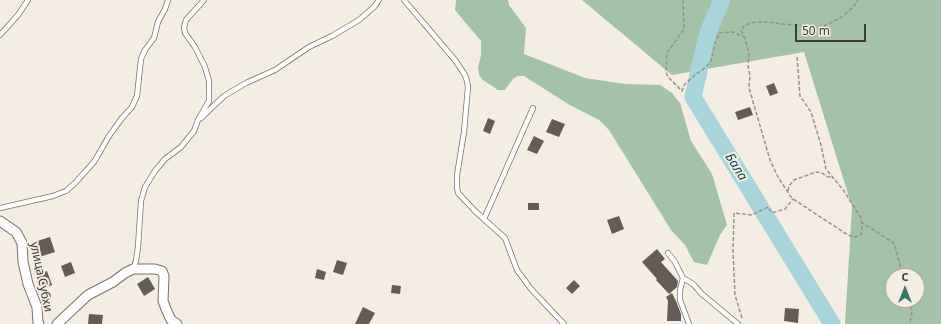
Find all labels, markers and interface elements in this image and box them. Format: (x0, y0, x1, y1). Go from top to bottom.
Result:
scale bar (797, 16, 868, 42)
text: 50 m (802, 22, 830, 39)
water label: Бала (722, 150, 750, 184)
street label: улица Субхи (27, 241, 55, 313)
north arrow (885, 268, 925, 308)
text: С (901, 269, 909, 284)

